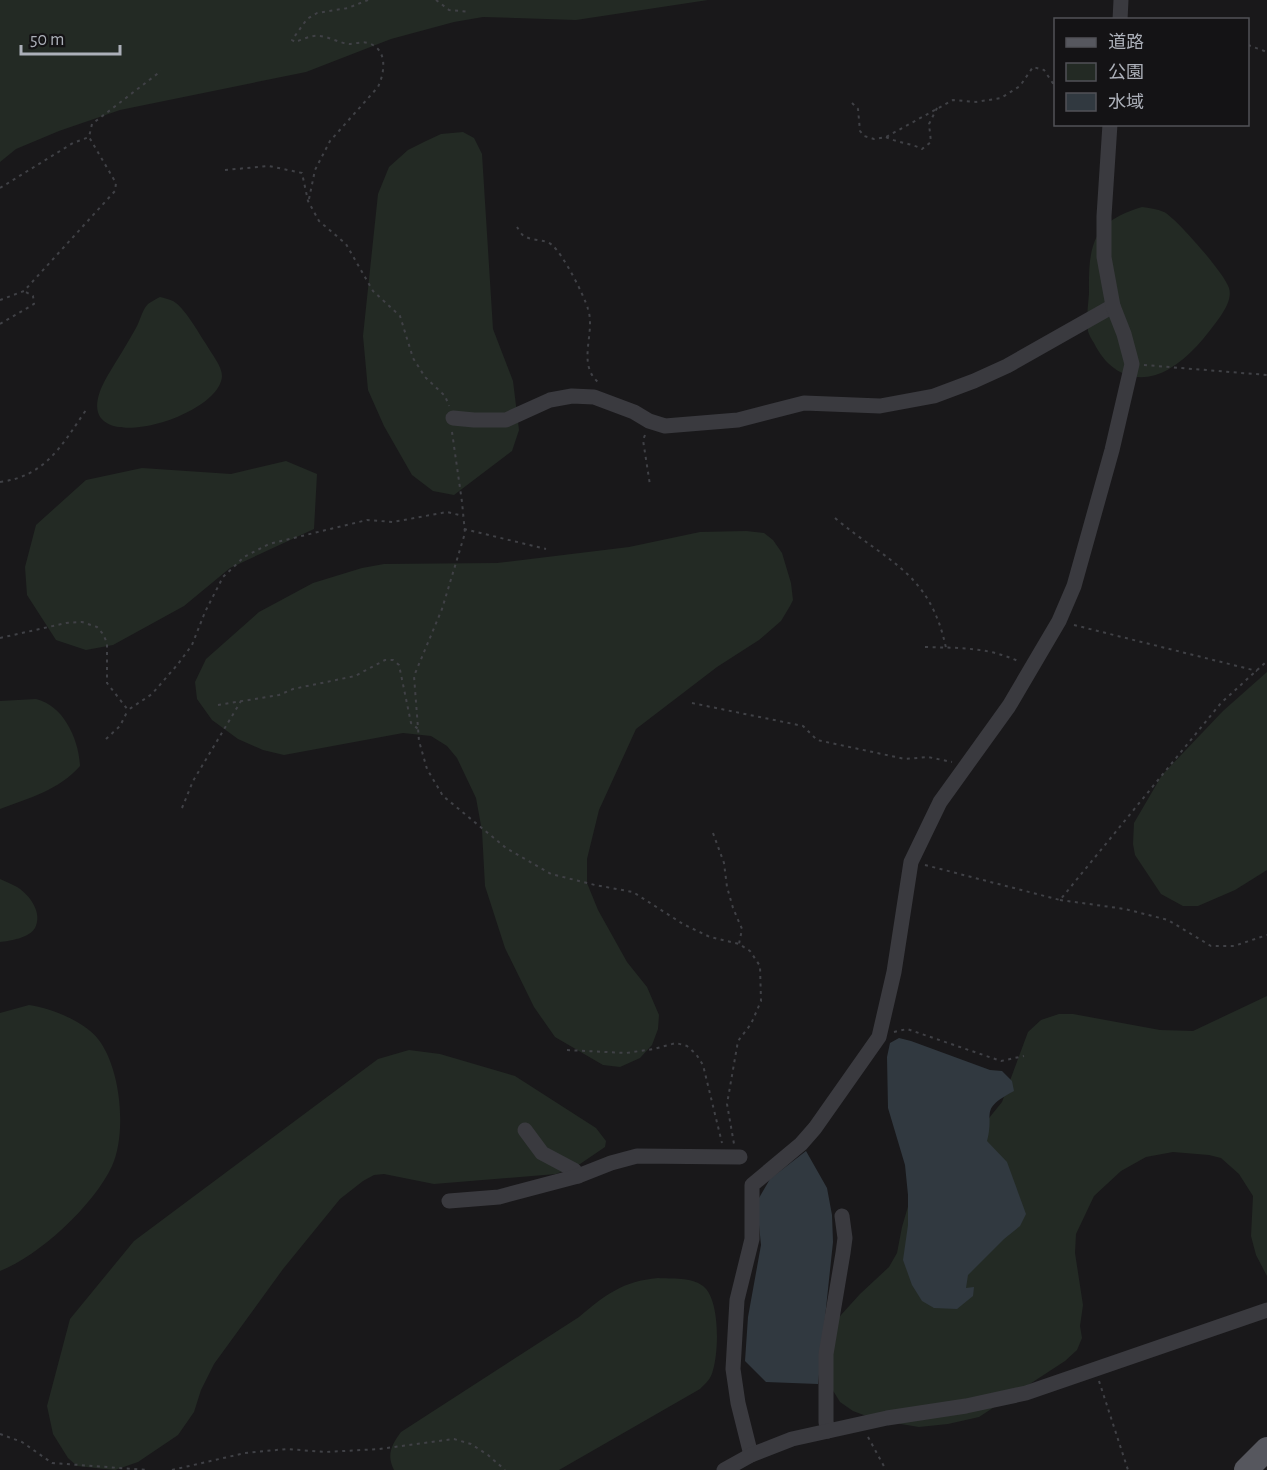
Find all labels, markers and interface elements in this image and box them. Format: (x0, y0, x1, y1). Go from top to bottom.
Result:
scale bar (21, 18, 120, 56)
legend (1054, 18, 1249, 126)
text: 50 m (30, 31, 64, 49)
text: 道路 (1108, 32, 1144, 52)
text: 公園 (1108, 63, 1144, 82)
text: 水域 (1108, 93, 1144, 112)

